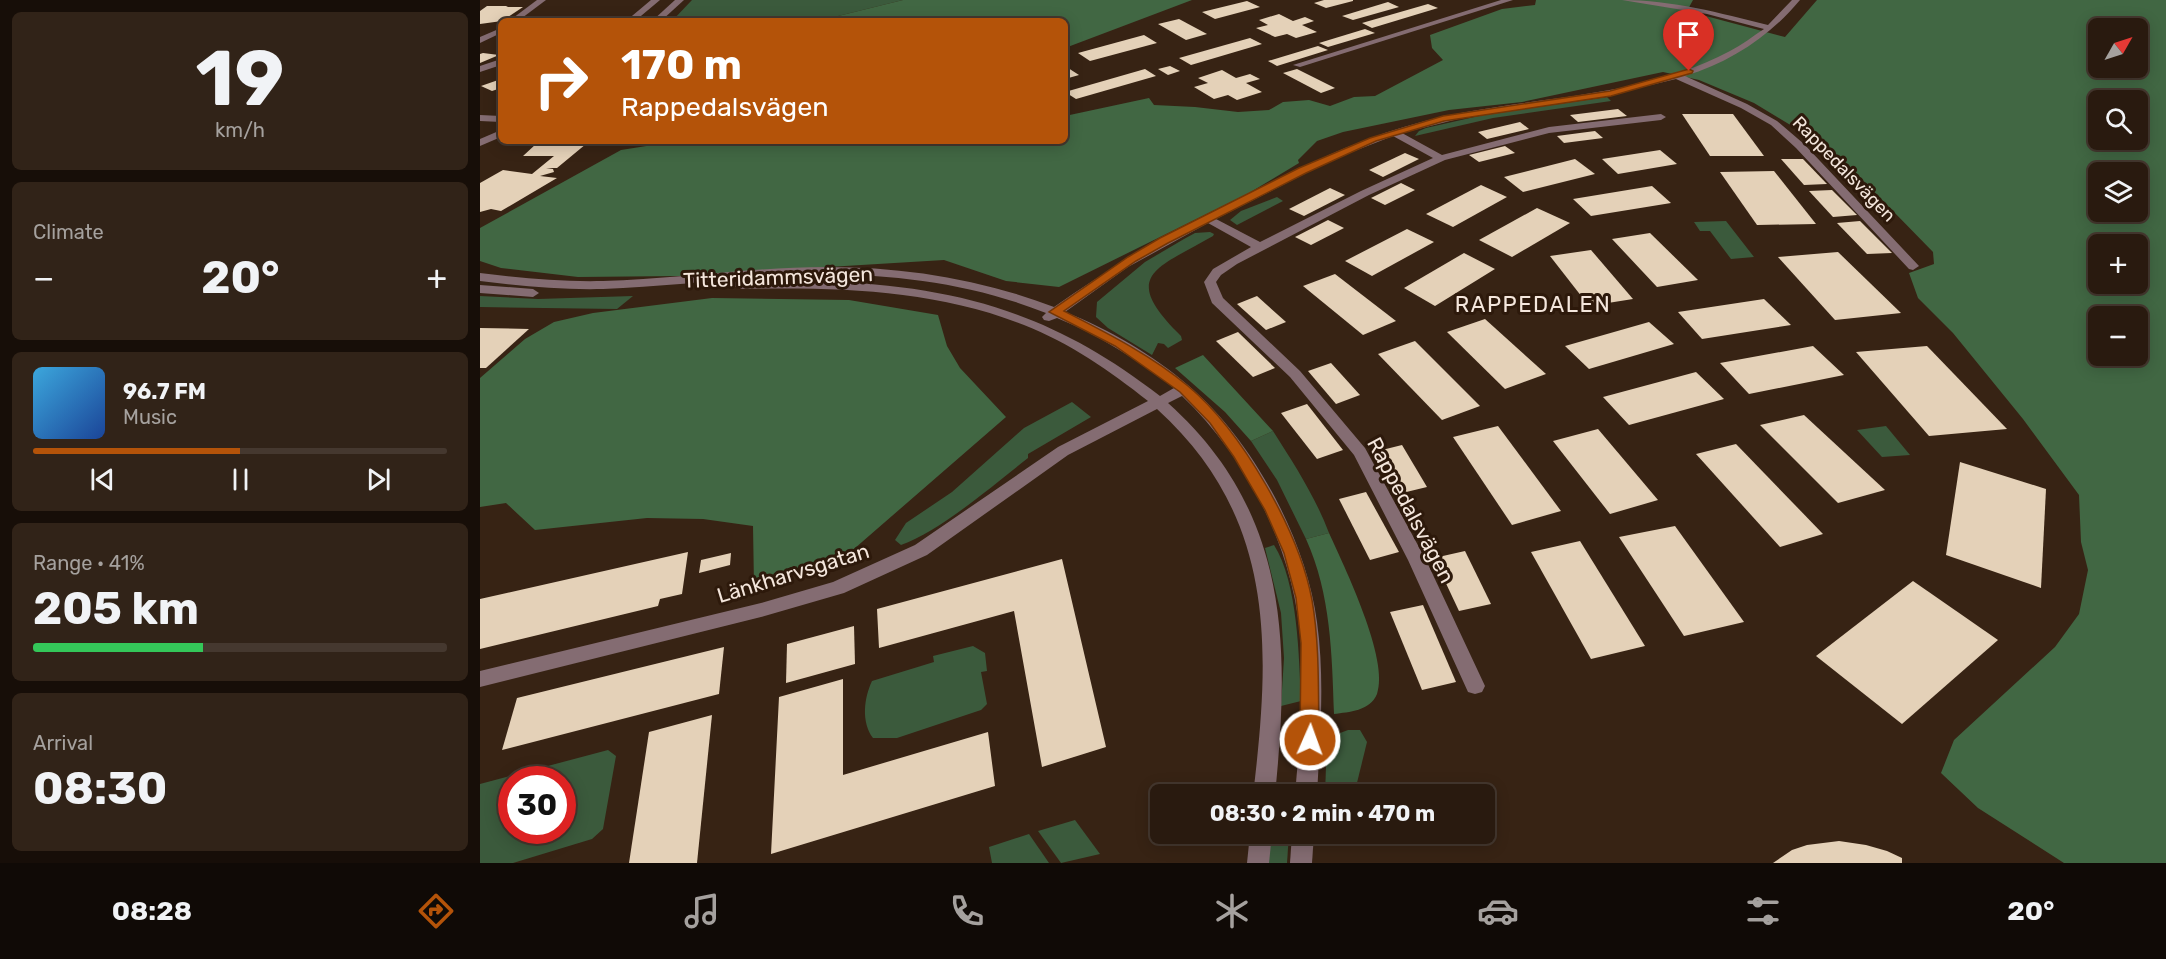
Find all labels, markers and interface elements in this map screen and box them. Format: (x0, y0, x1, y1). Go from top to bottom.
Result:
pin (1663, 9, 1714, 71)
icon: arrive (1672, 18, 1705, 51)
north arrow (2088, 18, 2148, 78)
map controls (2088, 18, 2148, 366)
text: 19 (196, 32, 284, 125)
text: 170 m (621, 40, 742, 90)
icon: right (522, 42, 600, 120)
button: search (2088, 90, 2148, 150)
text: Rappedalsvägen (621, 91, 829, 123)
street label: Rappedalsvägen (1788, 112, 1900, 226)
text: km/h (215, 118, 265, 142)
button: layers (2088, 162, 2148, 222)
text: Climate (33, 220, 104, 244)
button: + (2088, 234, 2148, 294)
text: 20° (201, 251, 280, 304)
text: − (33, 258, 54, 297)
text: + (426, 258, 447, 297)
street label: Titteridammsvägen (683, 261, 873, 293)
district label: RAPPEDALEN (1455, 291, 1611, 318)
button: − (2088, 306, 2148, 366)
text: 96.7 FM (123, 378, 206, 405)
text: Music (123, 405, 177, 429)
street label: Rappedalsvägen (1362, 433, 1460, 587)
icon: previous (86, 463, 119, 496)
icon: pause (224, 463, 257, 496)
icon: next (362, 463, 395, 496)
street label: Länkharvsgatan (714, 538, 872, 608)
text: Range · 41% (33, 551, 145, 575)
text: 205 km (33, 582, 199, 635)
position arrow (1278, 708, 1342, 772)
text: Arrival (33, 731, 93, 755)
text: 08:30 (33, 762, 167, 815)
speed limit sign: 30 (498, 766, 576, 844)
text: 08:30 · 2 min · 470 m (1210, 800, 1435, 827)
icon: directions (415, 890, 457, 932)
icon: music (681, 890, 723, 932)
icon: phone (946, 890, 988, 932)
icon: climate (1211, 890, 1253, 932)
icon: car (1477, 890, 1519, 932)
icon: filters (1742, 890, 1784, 932)
text: 08:28 (112, 895, 192, 927)
text: 20° (2007, 895, 2054, 927)

